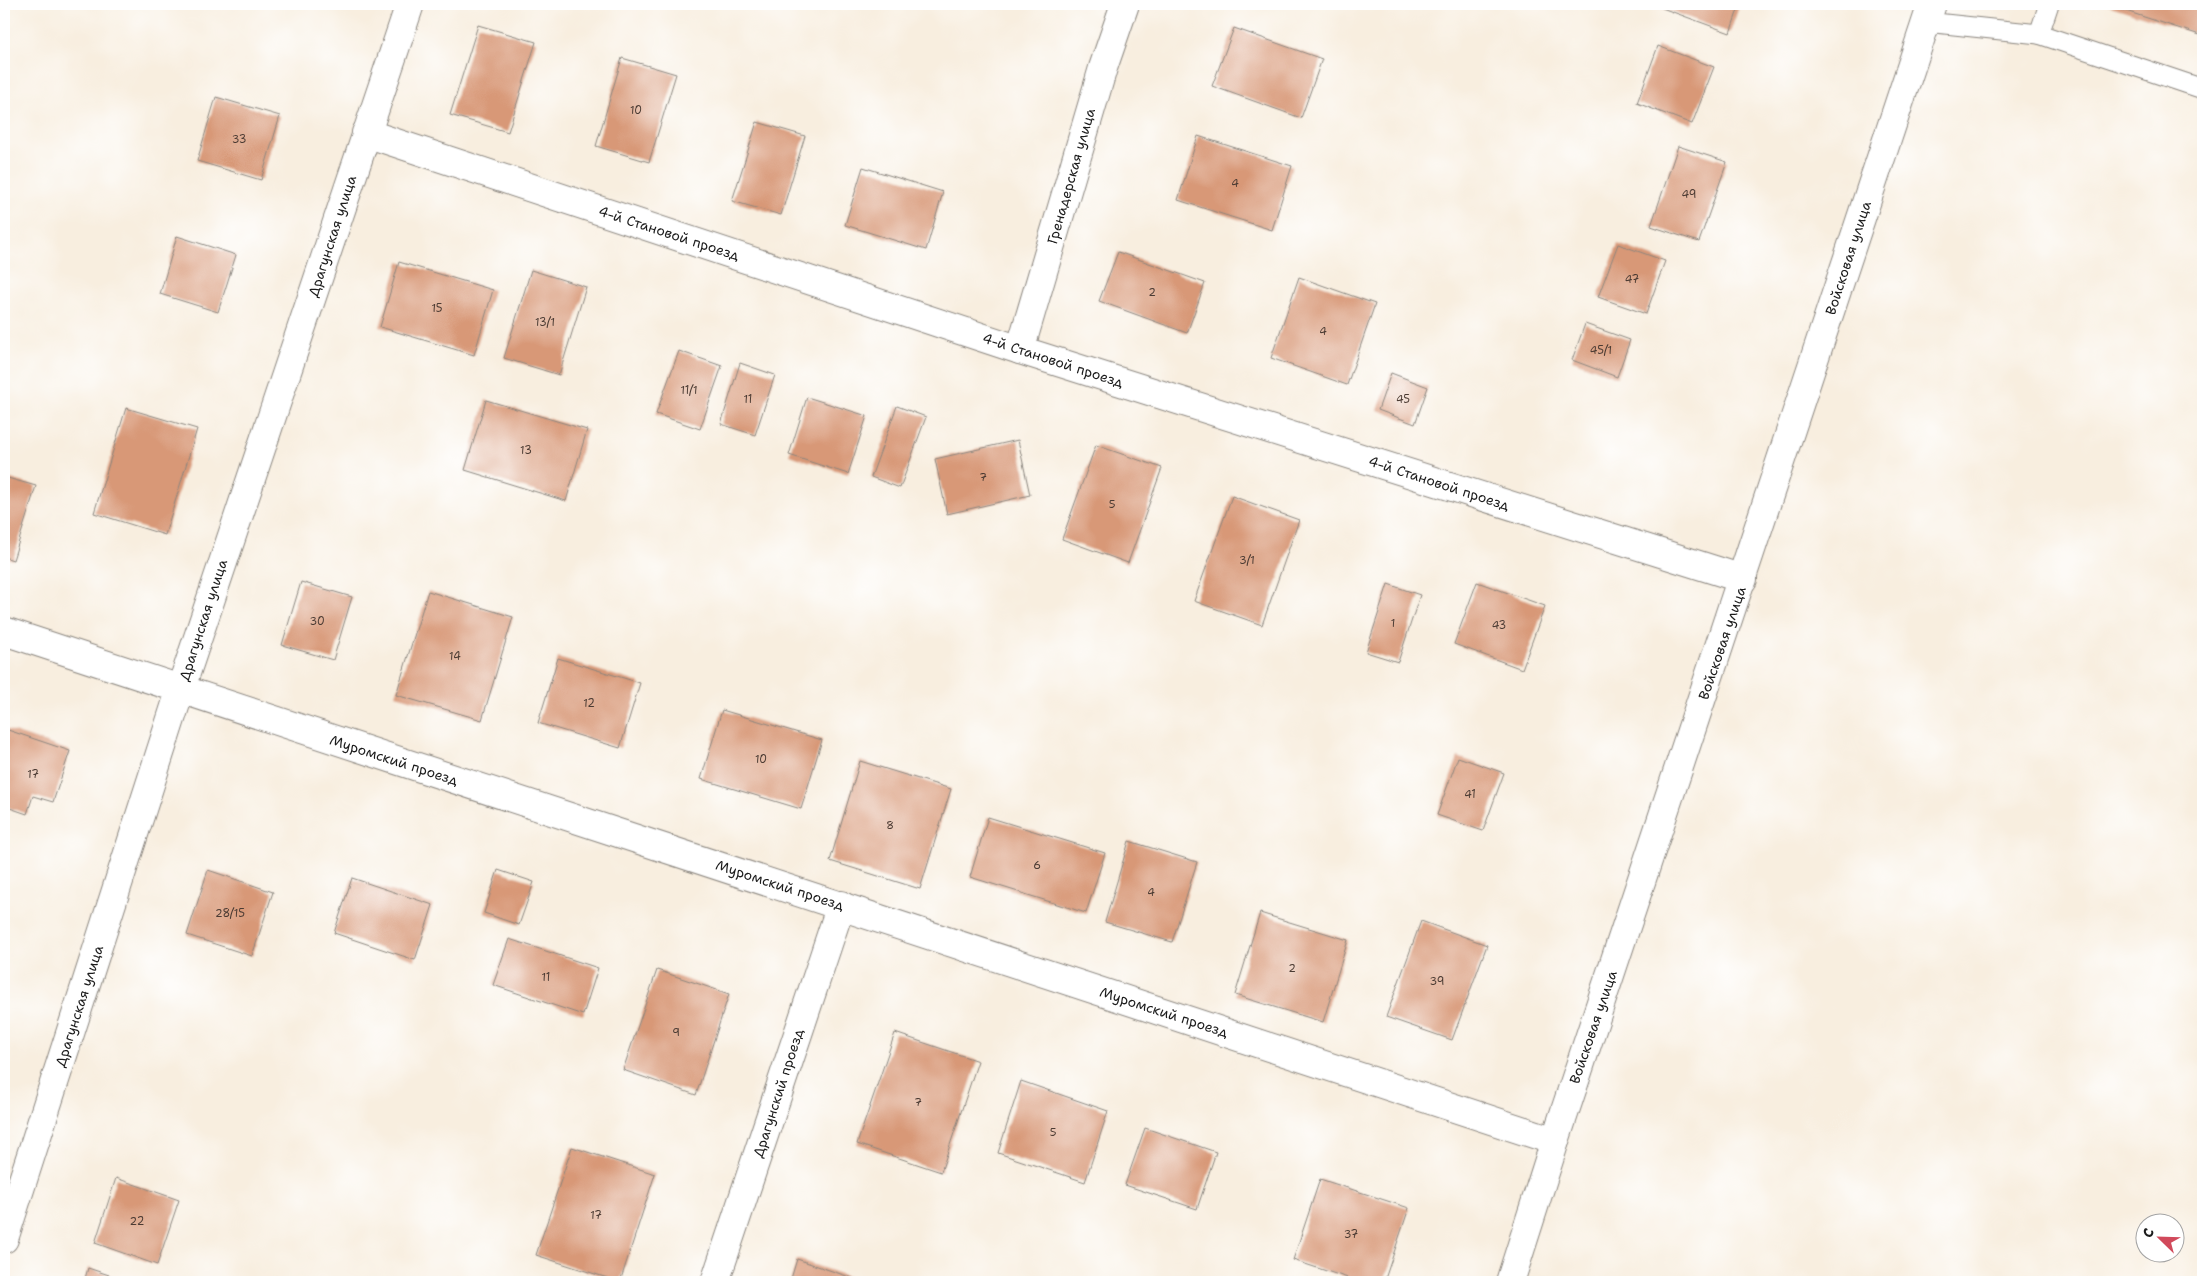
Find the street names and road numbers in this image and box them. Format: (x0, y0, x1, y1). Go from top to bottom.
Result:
street label: Гренадерская улица (1043, 106, 1099, 246)
street label: Драгунская улица (304, 173, 360, 299)
street label: Войсковая улица (1821, 198, 1875, 317)
street label: 4-й Становой проезд (596, 202, 742, 264)
street label: 4-й Становой проезд (980, 329, 1126, 391)
street label: 4-й Становой проезд (1366, 452, 1512, 514)
street label: Драгунская улица (175, 557, 231, 683)
street label: Войсковая улица (1694, 584, 1750, 702)
street label: Муромский проезд (328, 731, 461, 789)
street label: Муромский проезд (714, 856, 847, 914)
street label: Драгунская улица (51, 943, 107, 1069)
street label: Войсковая улица (1565, 968, 1621, 1086)
street label: Муромский проезд (1098, 983, 1231, 1041)
street label: Драгунский проезд (749, 1026, 807, 1160)

